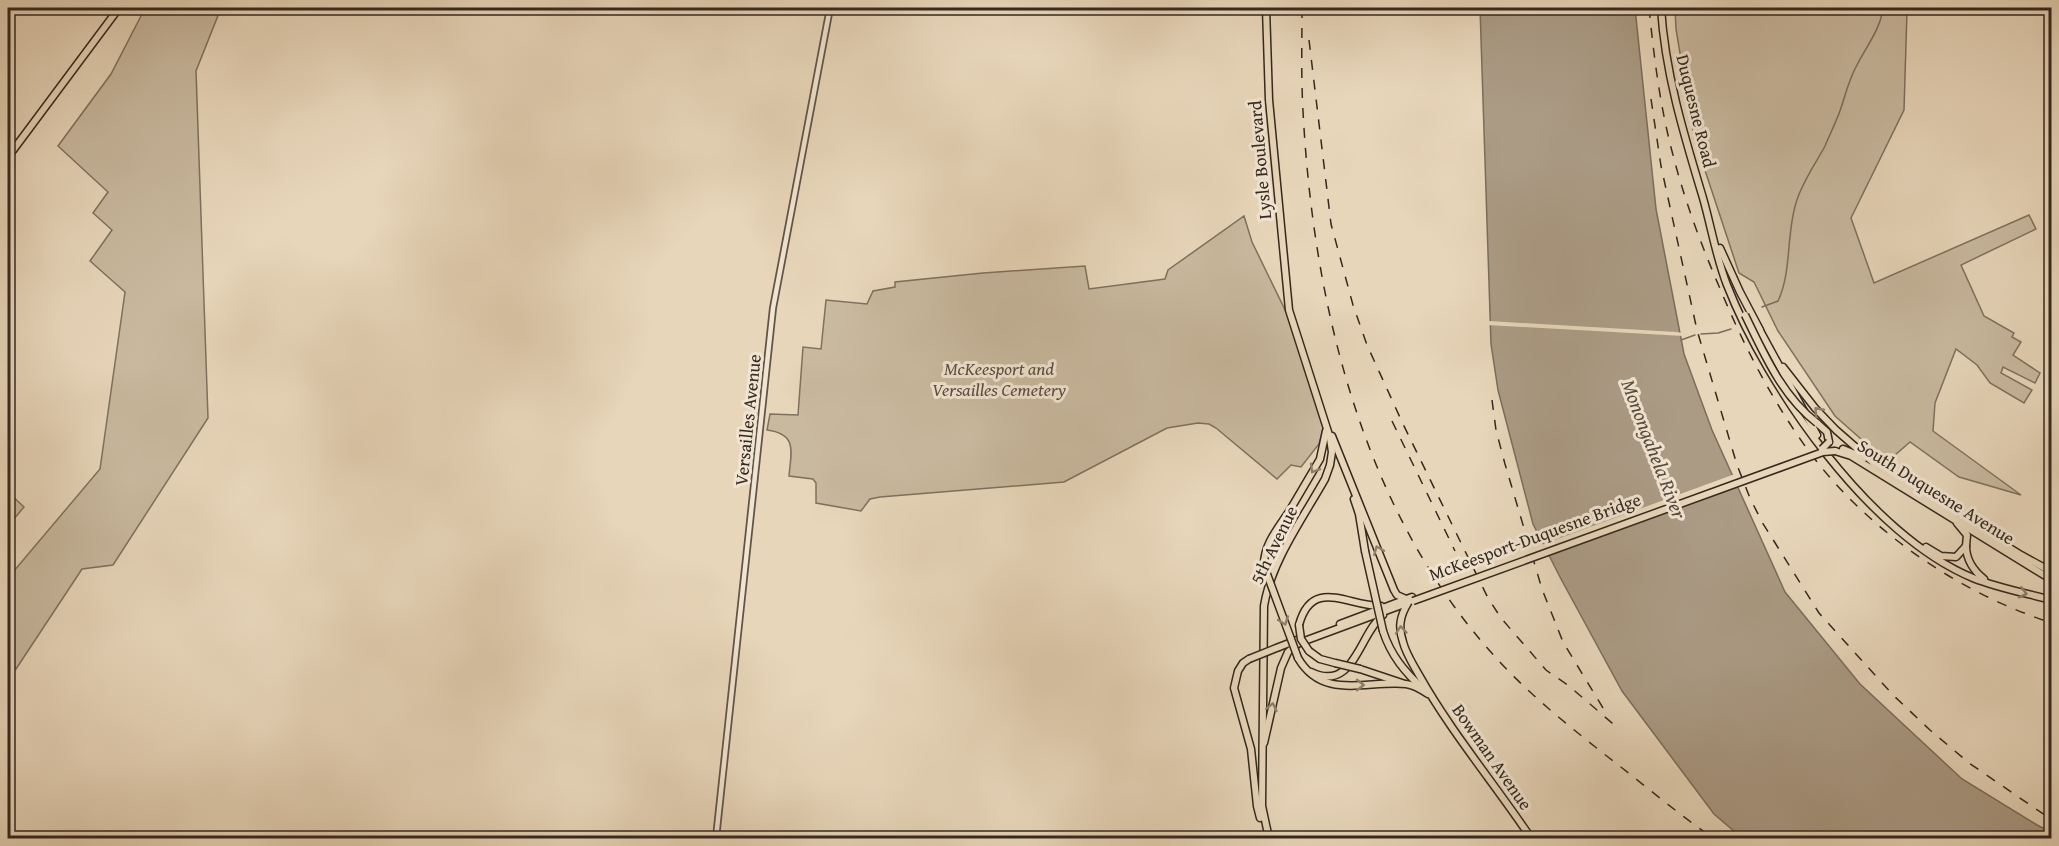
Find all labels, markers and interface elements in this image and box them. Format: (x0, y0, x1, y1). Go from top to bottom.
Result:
street label: Duquesne Road (1669, 52, 1724, 171)
street label: Lysle Boulevard (1241, 99, 1278, 220)
street label: Versailles Avenue (727, 353, 768, 487)
park label: McKeesport and Versailles Cemetery (932, 355, 1067, 403)
water label: Monongahela River (1615, 375, 1695, 523)
one-way arrow (1814, 407, 1825, 418)
street label: South Duquesne Avenue (1852, 432, 2020, 551)
one-way arrow (1309, 463, 1321, 473)
street label: McKeesport-Duquesne Bridge (1425, 486, 1645, 588)
street label: 5th Avenue (1243, 501, 1304, 589)
one-way arrow (1373, 546, 1385, 557)
one-way arrow (2018, 586, 2028, 598)
one-way arrow (1277, 615, 1290, 626)
one-way arrow (1395, 625, 1408, 634)
one-way arrow (1355, 679, 1364, 691)
street label: Bowman Avenue (1446, 698, 1539, 815)
one-way arrow (1265, 702, 1278, 712)

